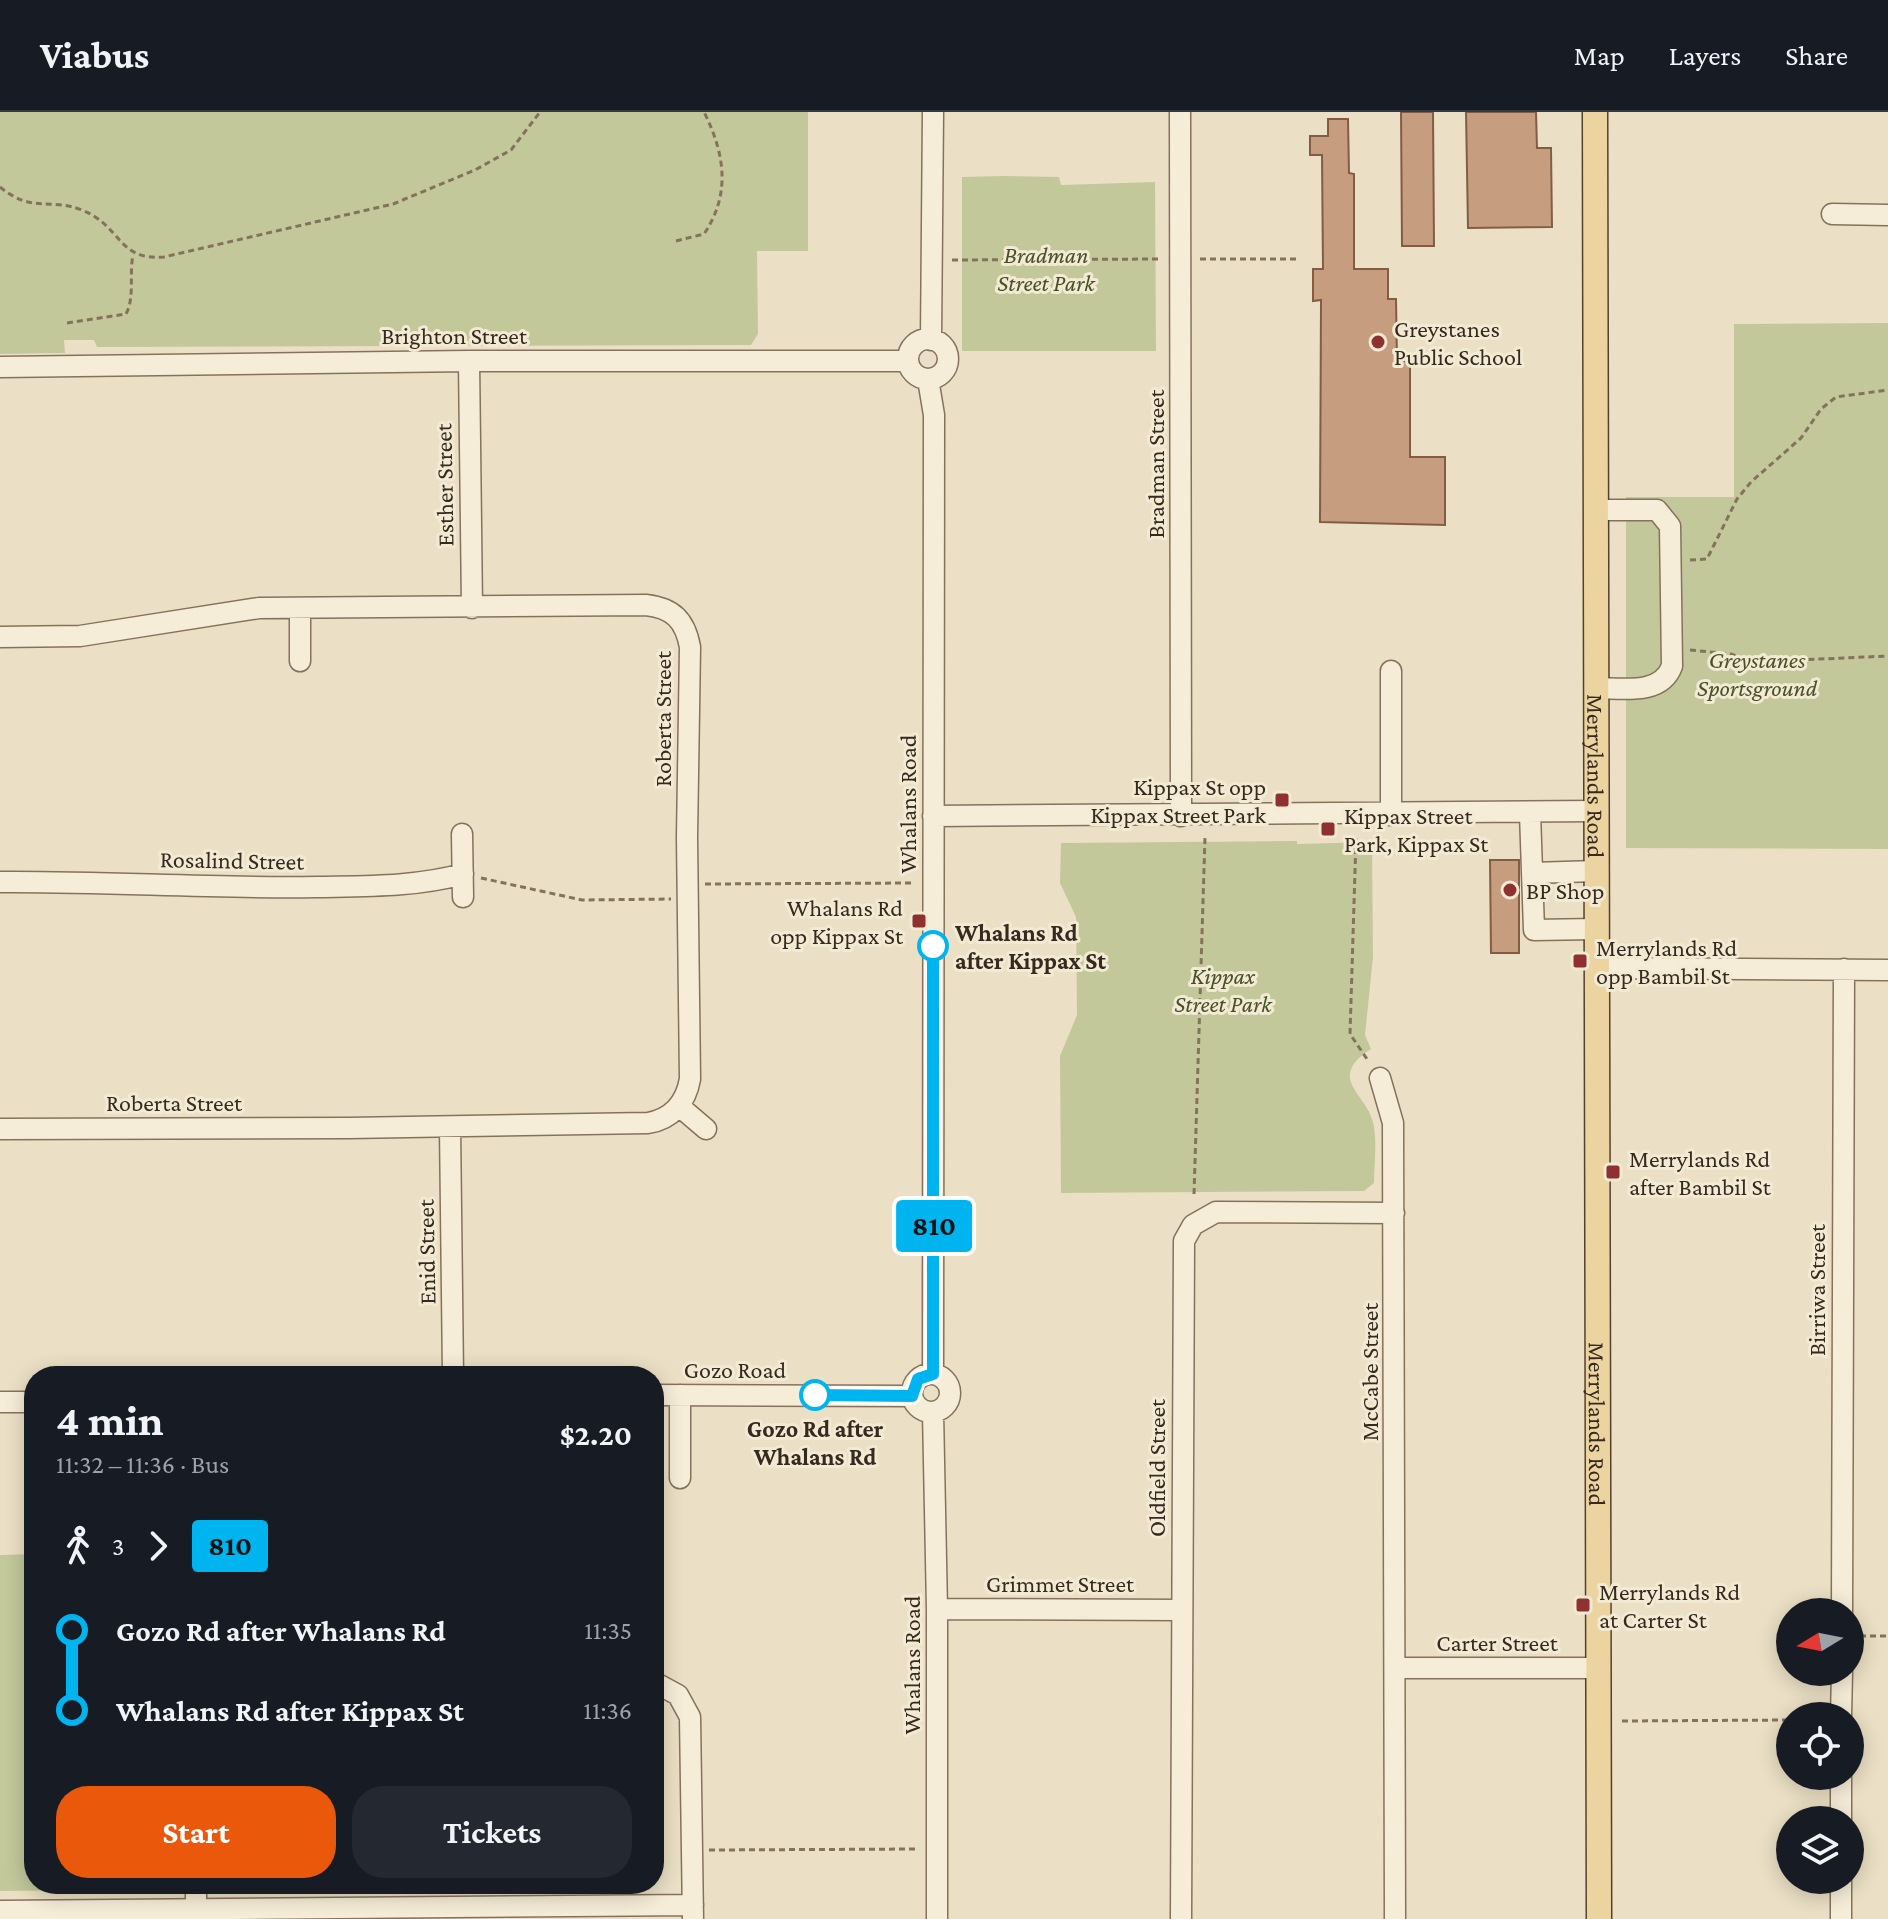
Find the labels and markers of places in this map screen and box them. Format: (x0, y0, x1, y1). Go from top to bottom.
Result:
place label: Greystanes Public School (1394, 315, 1522, 370)
marker: Greystanes Public School (1369, 333, 1387, 351)
place label: Kippax St opp Kippax Street Park (1091, 773, 1267, 828)
marker: Kippax St opp Kippax Street Park (1273, 791, 1291, 809)
place label: Kippax Street Park, Kippax St (1344, 802, 1489, 857)
marker: Kippax Street Park, Kippax St (1319, 820, 1337, 838)
place label: BP Shop (1526, 877, 1604, 904)
marker: BP Shop (1501, 881, 1519, 899)
place label: Whalans Rd opp Kippax St (770, 894, 904, 949)
marker: Whalans Rd opp Kippax St (910, 912, 928, 930)
place label: Whalans Rd after Kippax St (954, 919, 1106, 974)
marker: Whalans Rd after Kippax St (918, 931, 948, 961)
place label: Merrylands Rd opp Bambil St (1596, 934, 1738, 989)
marker: Merrylands Rd opp Bambil St (1571, 952, 1589, 970)
place label: Merrylands Rd after Bambil St (1629, 1145, 1772, 1200)
marker: Merrylands Rd after Bambil St (1604, 1163, 1622, 1181)
marker: Gozo Rd after Whalans Rd (800, 1380, 830, 1410)
place label: Gozo Rd after Whalans Rd (747, 1415, 884, 1470)
place label: Merrylands Rd at Carter St (1599, 1578, 1741, 1633)
marker: Merrylands Rd at Carter St (1574, 1596, 1592, 1614)

